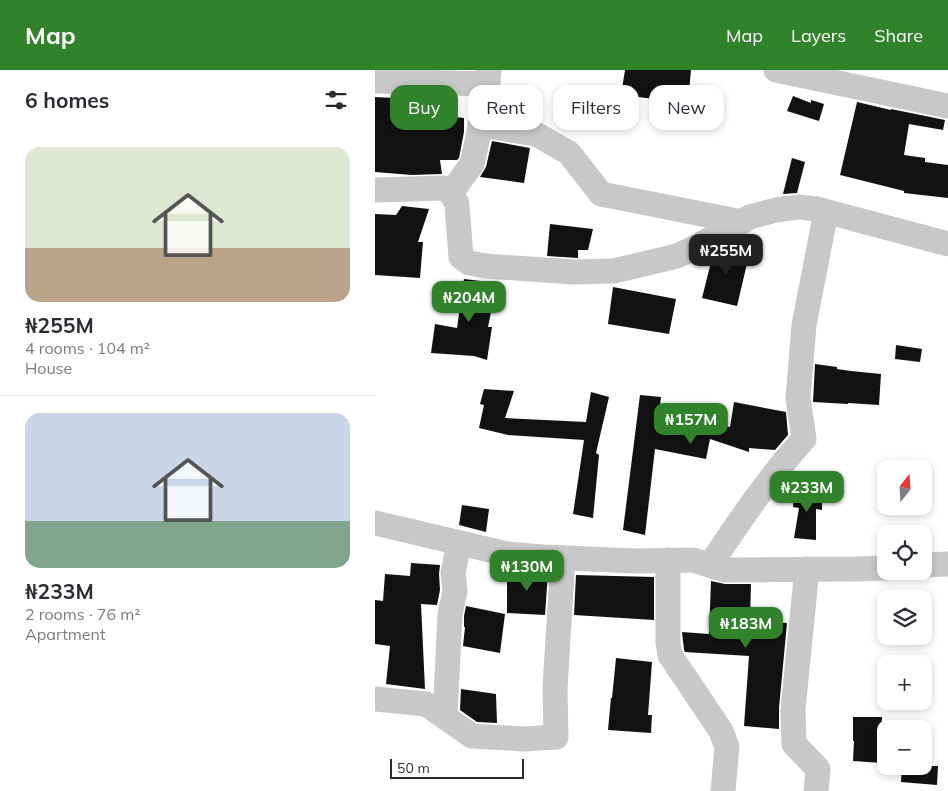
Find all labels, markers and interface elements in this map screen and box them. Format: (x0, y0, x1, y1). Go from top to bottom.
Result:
text: Map (25, 20, 76, 50)
text: Map (726, 24, 763, 47)
text: Layers (791, 24, 846, 47)
text: Share (874, 24, 923, 47)
chip: Buy (390, 85, 458, 130)
chip: Rent (468, 85, 543, 130)
chip: Filters (553, 85, 639, 130)
chip: New (649, 85, 724, 130)
icon: filters (322, 86, 350, 114)
text: 6 homes (25, 87, 109, 113)
icon: home (143, 180, 233, 270)
pin: ₦255M (691, 234, 761, 276)
text: ₦255M (700, 240, 752, 260)
pin: ₦204M (434, 280, 504, 323)
text: ₦204M (443, 287, 495, 307)
text: ₦255M (25, 312, 94, 338)
text: 4 rooms · 104 m² (25, 338, 150, 358)
text: House (25, 358, 72, 378)
pin: ₦157M (656, 402, 726, 445)
text: ₦157M (665, 409, 717, 429)
icon: home (143, 445, 233, 535)
north arrow (877, 460, 933, 515)
map controls (877, 460, 932, 775)
pin: ₦233M (772, 470, 842, 513)
text: ₦233M (781, 477, 833, 497)
button: locate (877, 525, 932, 580)
pin: ₦130M (492, 550, 562, 592)
text: ₦130M (501, 556, 553, 576)
text: ₦233M (25, 578, 94, 604)
button: layers (877, 590, 932, 645)
text: 2 rooms · 76 m² (25, 604, 140, 624)
pin: ₦183M (711, 606, 781, 649)
text: ₦183M (720, 613, 772, 633)
text: Apartment (25, 624, 106, 644)
button: + (877, 655, 932, 710)
button: − (877, 720, 932, 775)
scale bar (390, 756, 524, 779)
text: 50 m (397, 759, 430, 777)

